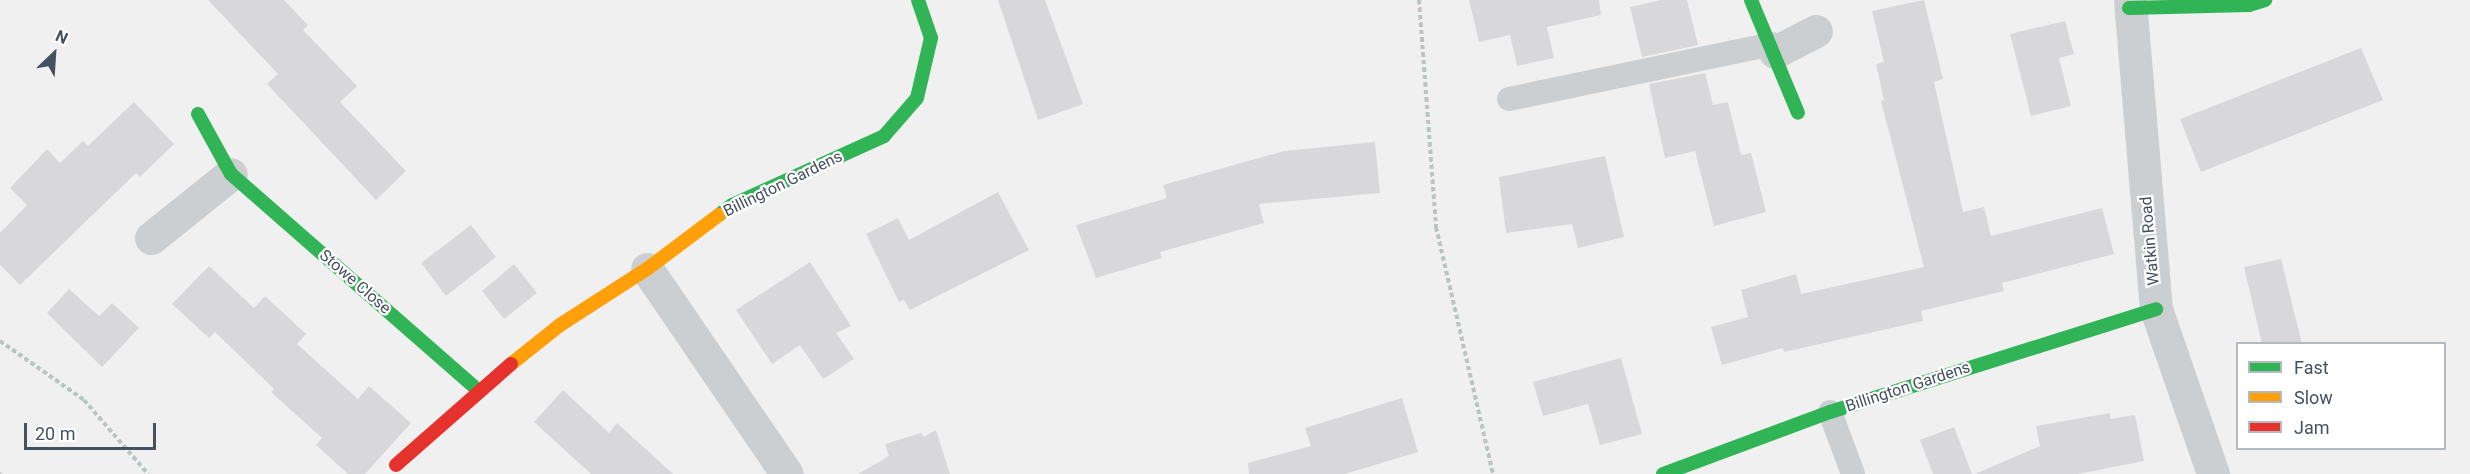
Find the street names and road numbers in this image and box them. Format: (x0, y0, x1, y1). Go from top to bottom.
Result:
street label: Billington Gardens (720, 147, 846, 221)
street label: Watkin Road (2137, 196, 2163, 286)
street label: Stowe Close (315, 246, 395, 318)
street label: Billington Gardens (1843, 358, 1973, 416)

